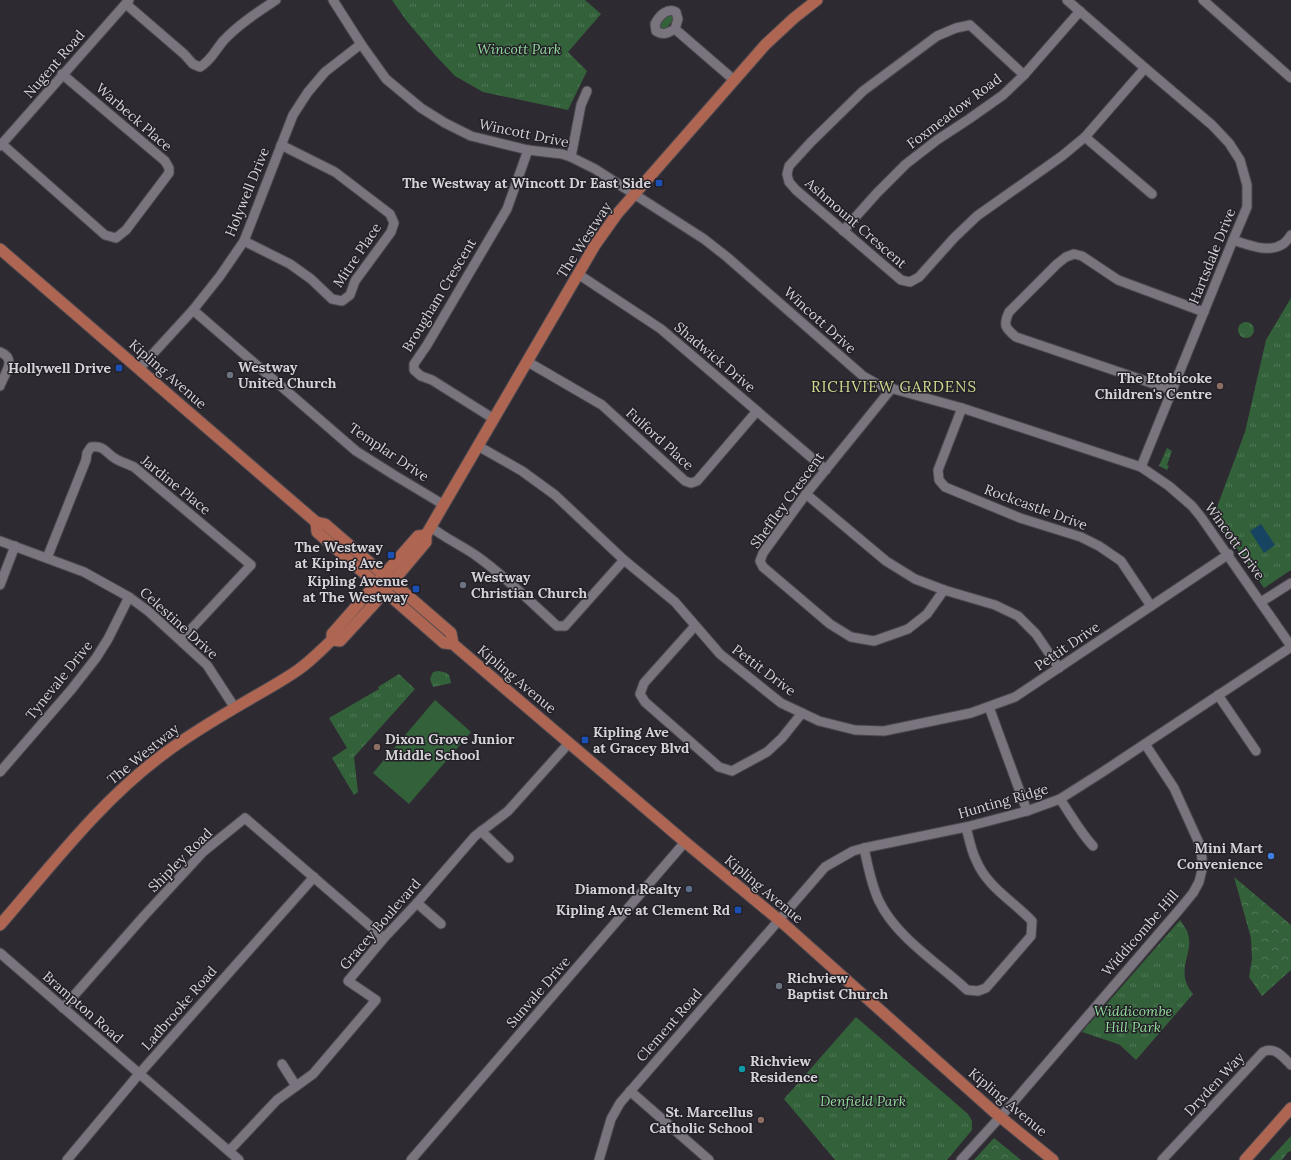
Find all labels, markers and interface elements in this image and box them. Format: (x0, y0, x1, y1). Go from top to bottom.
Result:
street label: Nugent Road (20, 26, 88, 102)
park label: Wincott Park (477, 40, 561, 58)
street label: Foxmeadow Road (903, 69, 1005, 153)
street label: Warbeck Place (92, 79, 176, 155)
street label: Wincott Drive (477, 115, 571, 151)
street label: Holywell Drive (221, 144, 273, 239)
street label: Ashmount Crescent (801, 173, 911, 272)
place label: The Westway at Wincott Dr East Side (402, 174, 651, 192)
marker: The Westway at Wincott Dr East Side (654, 178, 664, 188)
street label: The Westway (553, 198, 616, 282)
street label: Hartsdale Drive (1185, 205, 1240, 307)
street label: Mitre Place (329, 219, 385, 291)
street label: Brougham Crescent (398, 234, 480, 355)
street label: Wincott Drive (780, 283, 860, 358)
street label: Shadwick Drive (671, 318, 760, 397)
street label: Kipling Avenue (125, 335, 211, 413)
place label: Westway United Church (238, 358, 337, 392)
place label: Hollywell Drive (8, 359, 111, 377)
marker: Hollywell Drive (114, 363, 124, 373)
place label: The Etobicoke Children's Centre (1095, 369, 1212, 403)
marker: Westway United Church (225, 370, 235, 380)
district label: RICHVIEW GARDENS (811, 377, 977, 396)
marker: The Etobicoke Children's Centre (1215, 381, 1225, 391)
street label: Fulford Place (622, 404, 698, 474)
street label: Templar Drive (346, 419, 433, 486)
street label: Sheffley Crescent (746, 448, 828, 552)
street label: Jardine Place (137, 451, 215, 519)
street label: Rockcastle Drive (982, 480, 1090, 534)
street label: Wincott Drive (1201, 499, 1269, 584)
place label: The Westway at Kiping Ave (294, 538, 383, 572)
marker: The Westway at Kiping Ave (386, 550, 396, 560)
place label: Westway Christian Church (471, 568, 587, 602)
place label: Kipling Avenue at The Westway (303, 572, 408, 606)
marker: Westway Christian Church (458, 580, 468, 590)
street label: Celestine Drive (136, 583, 222, 663)
marker: Kipling Avenue at The Westway (411, 584, 421, 594)
street label: Pettit Drive (1031, 617, 1103, 674)
street label: Tynevale Drive (22, 636, 97, 723)
street label: Pettit Drive (729, 640, 800, 700)
street label: Kipling Avenue (474, 641, 560, 717)
street label: The Westway (103, 719, 183, 788)
place label: Kipling Ave at Gracey Blvd (593, 723, 689, 757)
place label: Dixon Grove Junior Middle School (385, 730, 515, 764)
marker: Kipling Ave at Gracey Blvd (580, 735, 590, 745)
marker: Dixon Grove Junior Middle School (372, 742, 382, 752)
street label: Hunting Ridge (956, 779, 1051, 822)
street label: Shipley Road (144, 824, 216, 896)
place label: Mini Mart Convenience (1177, 839, 1263, 873)
street label: Kipling Avenue (721, 851, 807, 927)
marker: Mini Mart Convenience (1266, 851, 1276, 861)
street label: Gracey Boulevard (336, 875, 424, 973)
place label: Diamond Realty (575, 880, 681, 898)
marker: Diamond Realty (684, 884, 694, 894)
street label: Widdicombe Hill (1098, 886, 1182, 980)
place label: Kipling Ave at Clement Rd (556, 901, 730, 919)
marker: Kipling Ave at Clement Rd (733, 905, 743, 915)
street label: Sunvale Drive (502, 952, 574, 1031)
street label: Ladbrooke Road (138, 962, 220, 1054)
street label: Brampton Road (39, 967, 127, 1047)
place label: Richview Baptist Church (787, 969, 888, 1003)
marker: Richview Baptist Church (774, 981, 784, 991)
street label: Clement Road (632, 985, 706, 1065)
park label: Widdicombe Hill Park (1094, 1002, 1173, 1036)
street label: Dryden Way (1180, 1048, 1248, 1119)
place label: Richview Residence (750, 1052, 818, 1086)
marker: Richview Residence (737, 1064, 747, 1074)
street label: Kipling Avenue (965, 1064, 1051, 1140)
park label: Denfield Park (820, 1092, 906, 1110)
place label: St. Marcellus Catholic School (649, 1103, 754, 1137)
marker: St. Marcellus Catholic School (756, 1115, 766, 1125)

